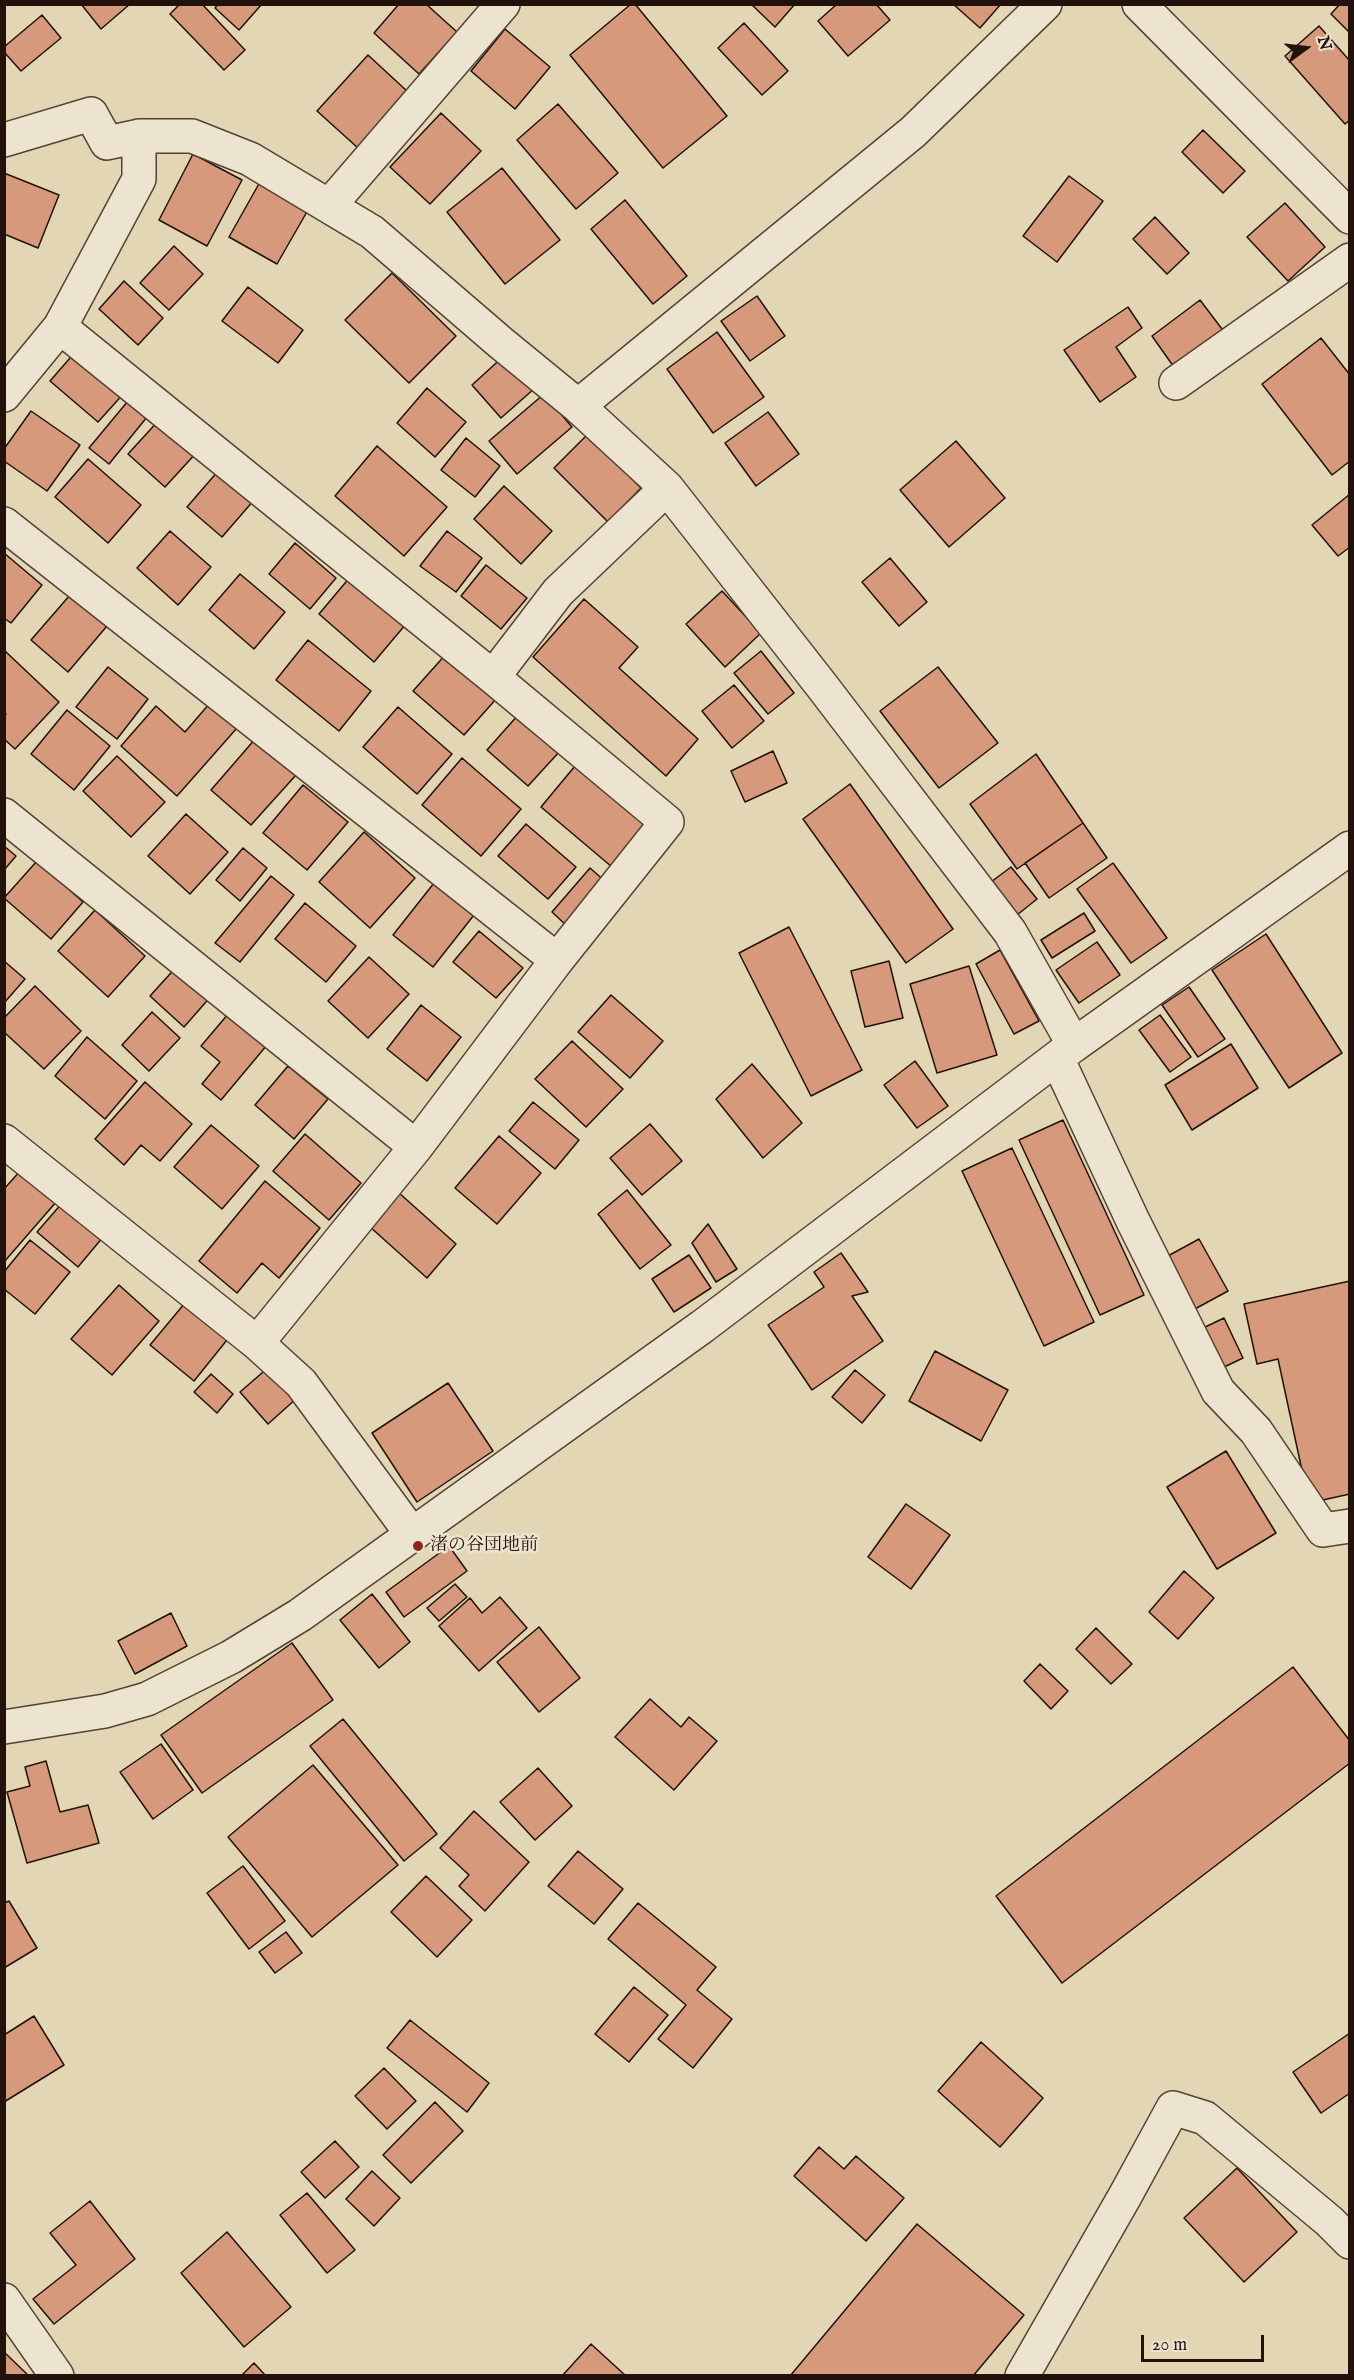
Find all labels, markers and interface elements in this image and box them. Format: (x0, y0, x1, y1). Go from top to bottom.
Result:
north arrow (1276, 18, 1336, 78)
text: N (1312, 34, 1335, 53)
place label: 渚の谷団地前 (430, 1535, 538, 1557)
marker: 渚の谷団地前 (411, 1539, 425, 1553)
scale bar (1144, 2323, 1267, 2361)
text: 20 m (1152, 2334, 1187, 2357)

